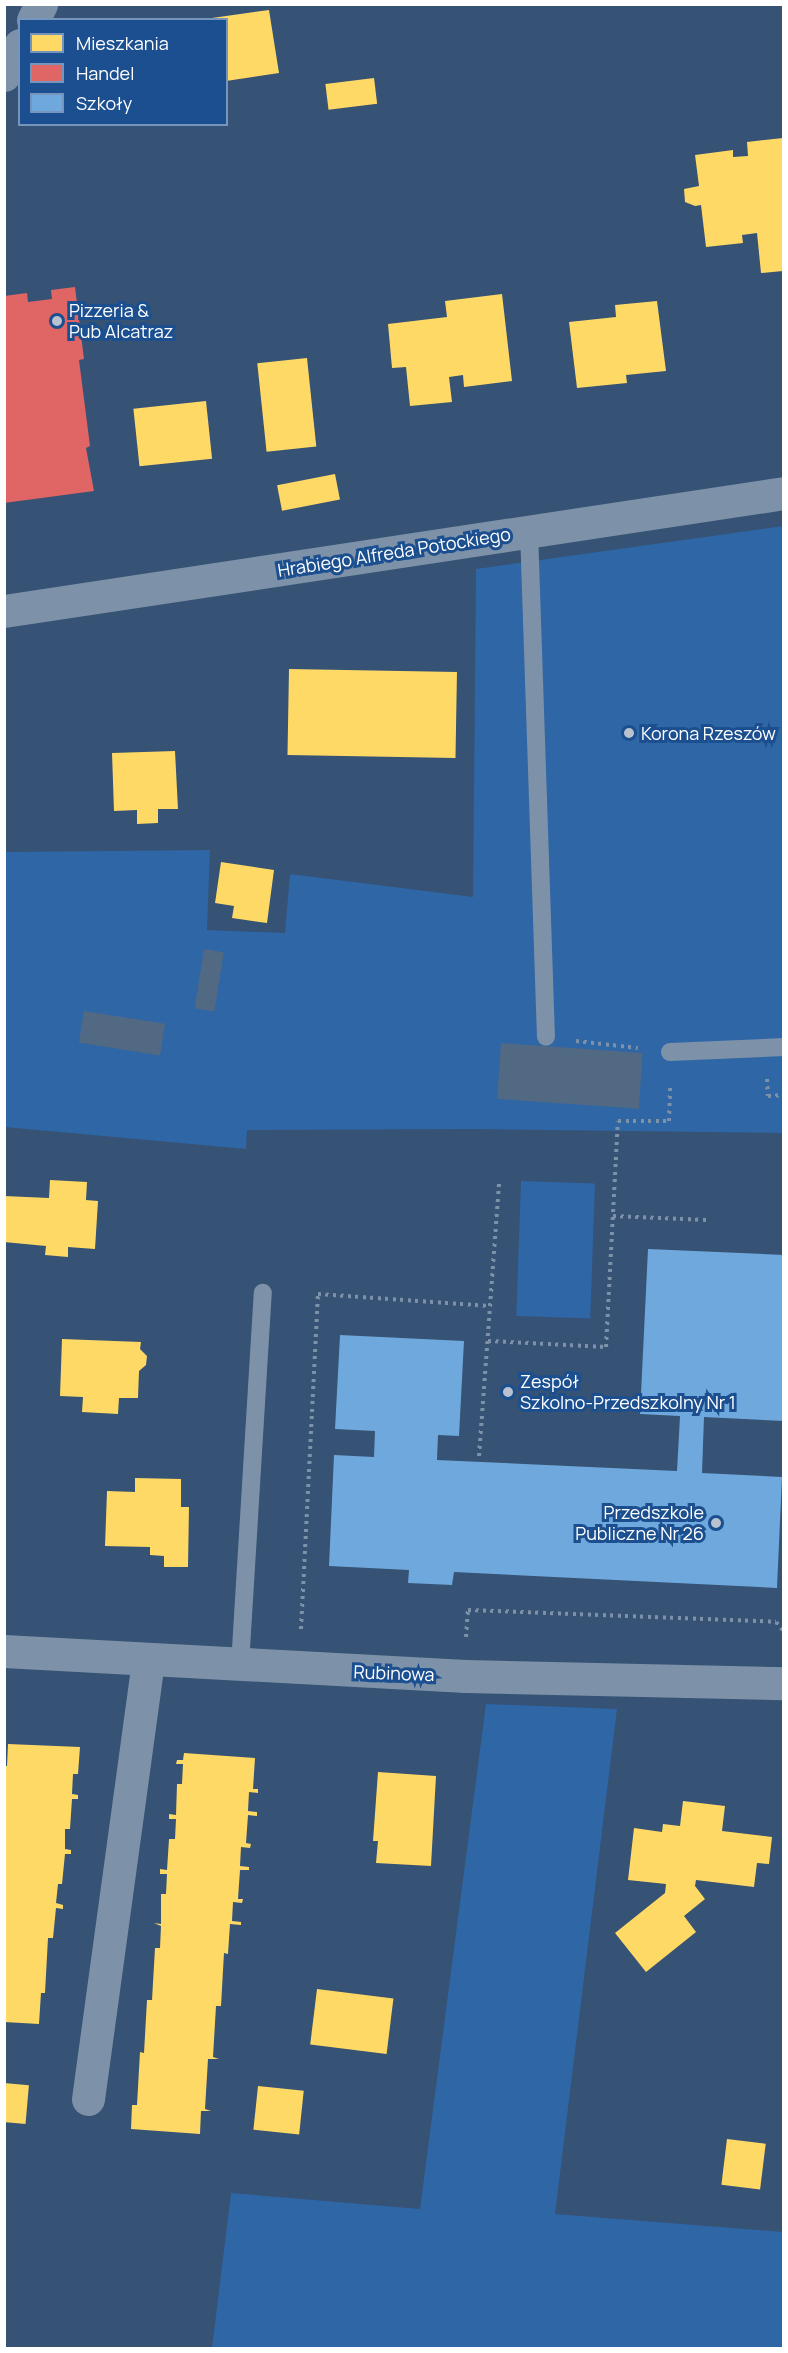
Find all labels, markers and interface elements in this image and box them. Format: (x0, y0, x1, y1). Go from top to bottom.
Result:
legend (18, 18, 228, 126)
text: Mieszkania (76, 31, 169, 55)
text: Handel (76, 61, 134, 85)
text: Szkoły (76, 91, 132, 115)
place label: Pizzeria & Pub Alcatraz (69, 300, 173, 342)
marker: Pizzeria & Pub Alcatraz (50, 314, 64, 328)
street label: Hrabiego Alfreda Potockiego (276, 523, 512, 581)
place label: Korona Rzeszów (641, 722, 776, 744)
marker: Korona Rzeszów (622, 726, 636, 740)
place label: Zespół Szkolno-Przedszkolny Nr 1 (520, 1371, 736, 1414)
marker: Zespół Szkolno-Przedszkolny Nr 1 (501, 1385, 515, 1399)
place label: Przedszkole Publiczne Nr 26 (575, 1502, 704, 1544)
marker: Przedszkole Publiczne Nr 26 (709, 1516, 723, 1530)
street label: Rubinowa (353, 1661, 435, 1685)

